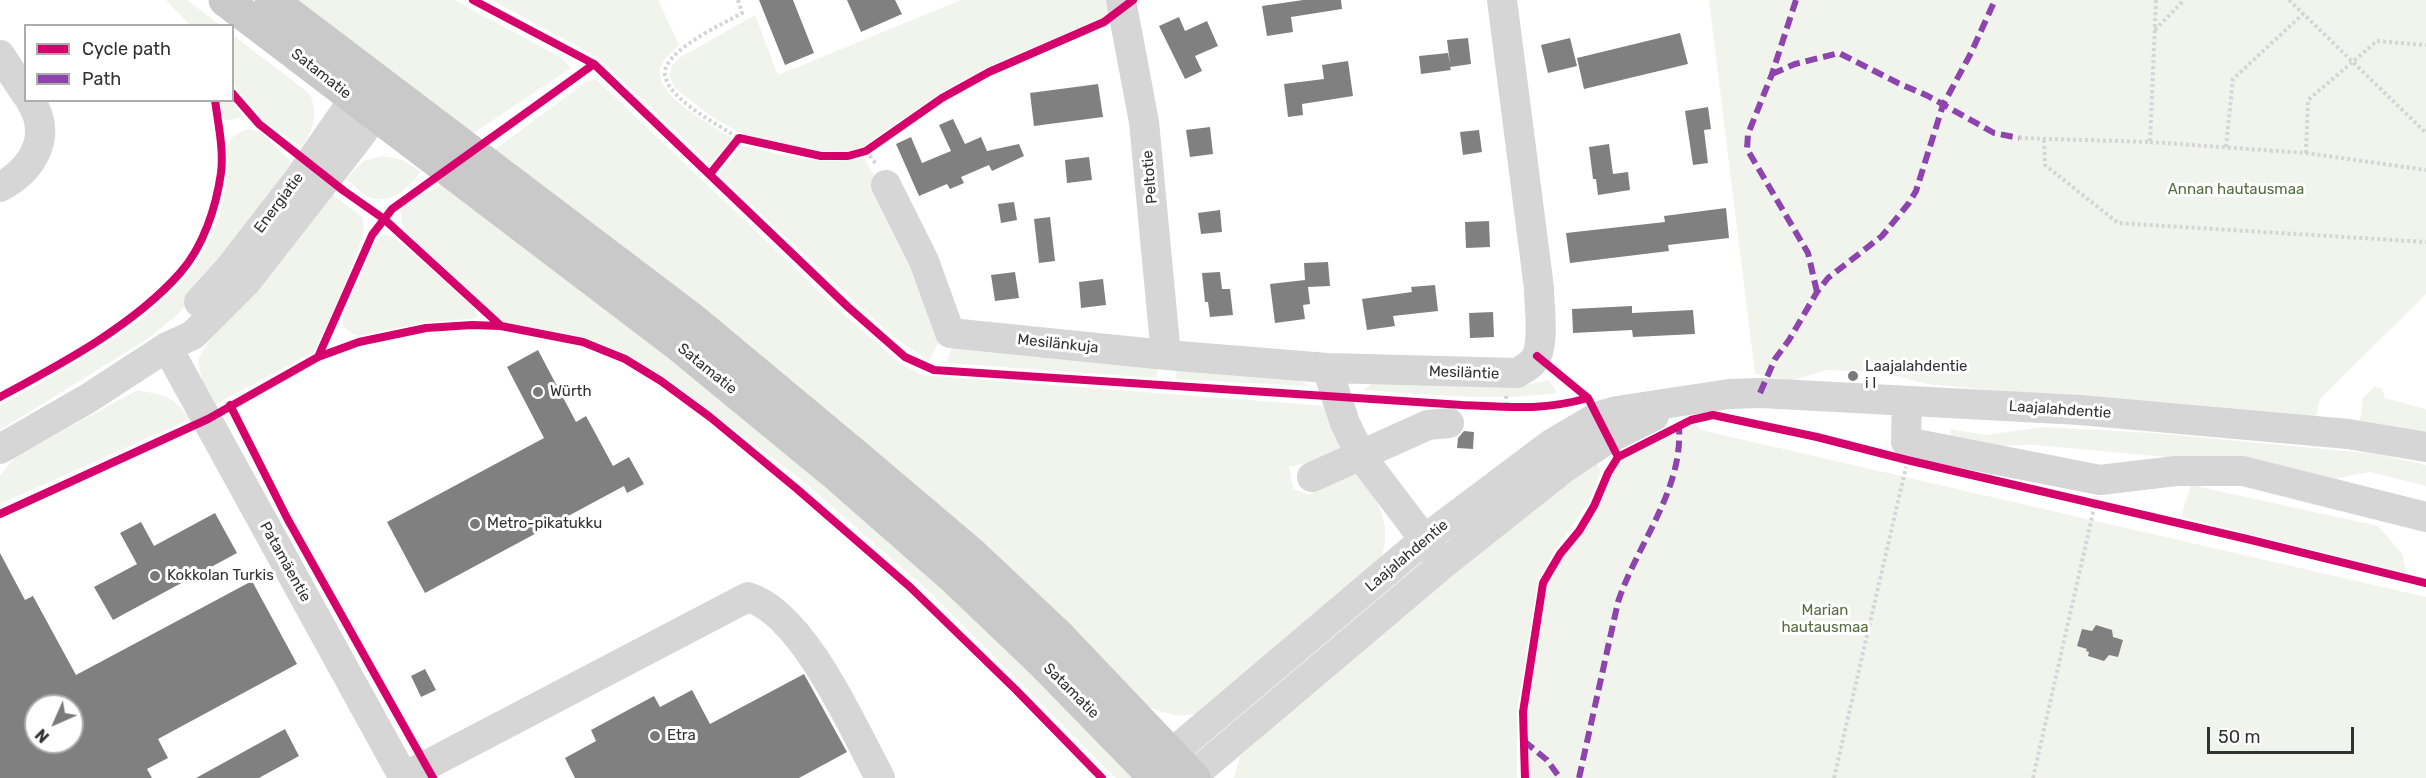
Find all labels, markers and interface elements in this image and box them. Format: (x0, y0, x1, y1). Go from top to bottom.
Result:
legend (24, 24, 234, 102)
text: Cycle path (82, 38, 171, 60)
street label: Satamatie (287, 45, 355, 103)
text: Path (82, 68, 121, 90)
street label: Peltotie (1139, 149, 1161, 205)
street label: Energiatie (251, 169, 307, 237)
park label: Annan hautausmaa (2168, 181, 2304, 199)
street label: Mesilänkuja (1017, 331, 1099, 357)
street label: Satamatie (674, 340, 740, 398)
place label: Laajalahdentie i I (1865, 358, 1968, 393)
street label: Mesiläntie (1429, 363, 1499, 383)
marker: Laajalahdentie i I (1846, 369, 1860, 383)
place label: Würth (550, 383, 592, 401)
marker: Würth (531, 385, 545, 399)
street label: Laajalahdentie (2008, 397, 2112, 423)
place label: Metro-pikatukku (487, 515, 602, 533)
street label: Laajalahdentie (1362, 516, 1452, 596)
marker: Metro-pikatukku (468, 517, 482, 531)
street label: Patamäentie (256, 519, 314, 605)
place label: Kokkolan Turkis (167, 567, 274, 585)
marker: Kokkolan Turkis (148, 569, 162, 583)
park label: Marian hautausmaa (1781, 602, 1869, 637)
street label: Satamatie (1039, 659, 1103, 723)
north arrow (24, 694, 84, 754)
scale bar (2210, 715, 2357, 753)
text: N (32, 725, 53, 746)
text: 50 m (2218, 726, 2261, 748)
place label: Etra (667, 727, 696, 745)
marker: Etra (648, 729, 662, 743)

